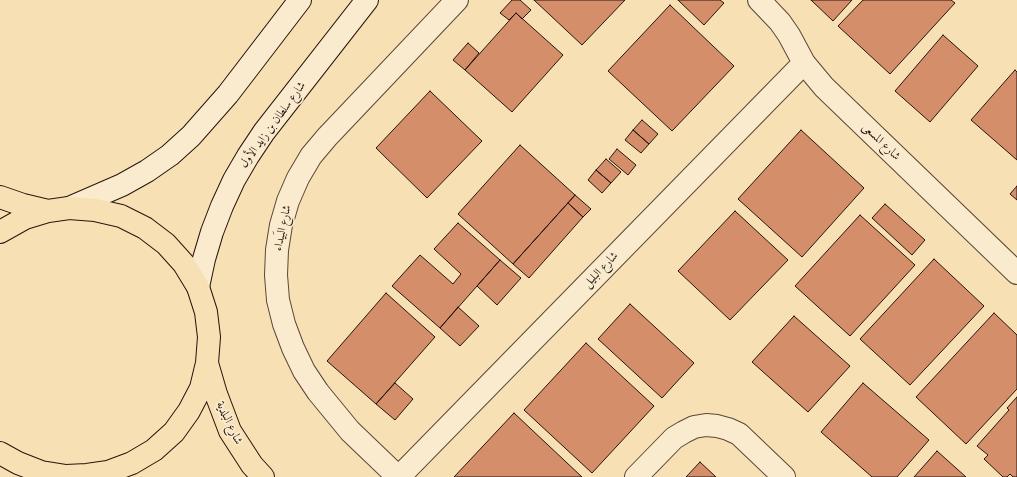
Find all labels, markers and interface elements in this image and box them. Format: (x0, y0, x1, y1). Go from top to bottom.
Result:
street label: شارع سلطان بن زايد الأول (237, 79, 309, 171)
street label: شارع المسعى (859, 120, 903, 164)
street label: شارع البَيداء (271, 204, 295, 252)
street label: شارع البليل (581, 249, 621, 291)
street label: شارع البلدية (213, 399, 245, 447)

